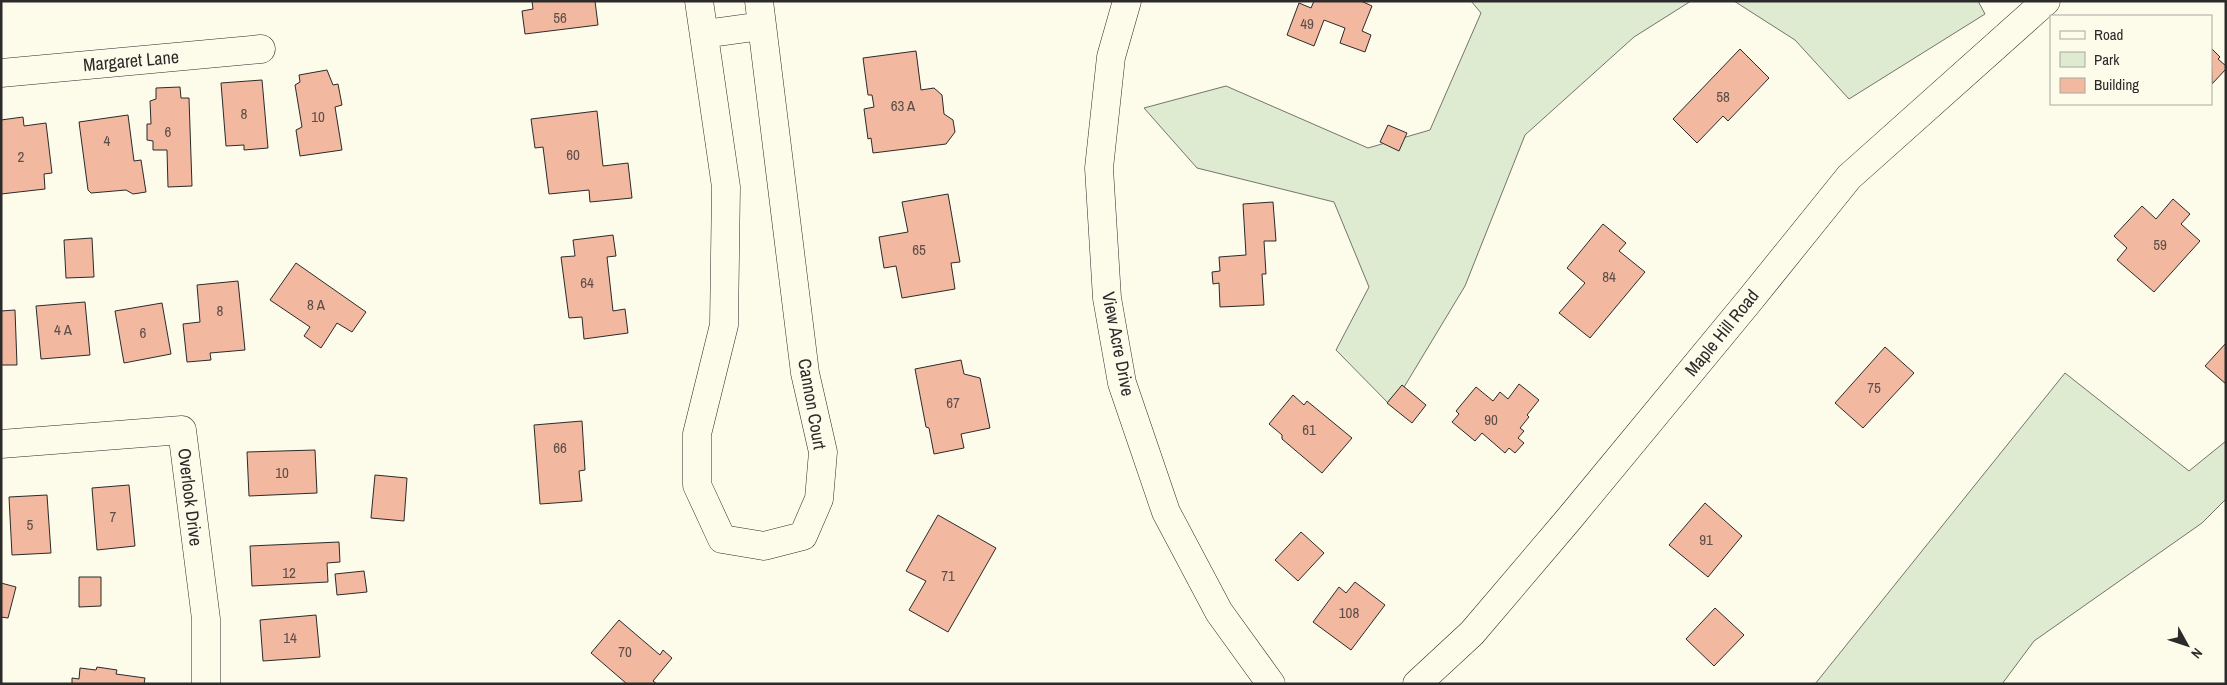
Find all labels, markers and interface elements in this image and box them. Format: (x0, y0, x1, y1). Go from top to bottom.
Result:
house number: 56 (553, 7, 567, 28)
house number: 49 (1300, 13, 1314, 34)
legend (2050, 15, 2212, 105)
text: Road (2094, 24, 2123, 45)
street label: Margaret Lane (82, 44, 180, 77)
text: Park (2094, 49, 2120, 70)
text: Building (2094, 74, 2139, 95)
house number: 58 (1716, 86, 1730, 107)
house number: 63 A (891, 95, 916, 116)
house number: 8 (241, 103, 248, 124)
house number: 10 (311, 106, 325, 127)
house number: 6 (165, 121, 172, 142)
house number: 4 (104, 130, 111, 151)
house number: 60 (566, 144, 580, 165)
house number: 2 (18, 146, 25, 167)
house number: 59 (2153, 234, 2167, 255)
house number: 65 (912, 239, 926, 260)
house number: 84 (1602, 266, 1616, 287)
house number: 64 (580, 272, 594, 293)
street label: Maple Hill Road (1679, 284, 1764, 381)
street label: View Acre Drive (1096, 290, 1141, 398)
house number: 8 A (307, 294, 326, 315)
house number: 8 (217, 300, 224, 321)
house number: 4 A (54, 319, 73, 340)
house number: 6 (140, 322, 147, 343)
street label: Cannon Court (792, 356, 833, 451)
house number: 75 (1867, 377, 1881, 398)
house number: 67 (946, 392, 960, 413)
house number: 90 (1484, 409, 1498, 430)
house number: 61 (1302, 419, 1316, 440)
house number: 66 (553, 437, 567, 458)
street label: Overlook Drive (172, 447, 209, 547)
house number: 10 (275, 462, 289, 483)
house number: 7 (110, 506, 117, 527)
house number: 5 (27, 514, 34, 535)
house number: 91 (1699, 529, 1713, 550)
house number: 12 (282, 562, 296, 583)
house number: 71 (941, 565, 955, 586)
house number: 108 (1339, 602, 1359, 623)
north arrow (2162, 620, 2212, 670)
house number: 14 (283, 627, 297, 648)
house number: 70 (618, 641, 632, 662)
text: N (2187, 644, 2207, 662)

